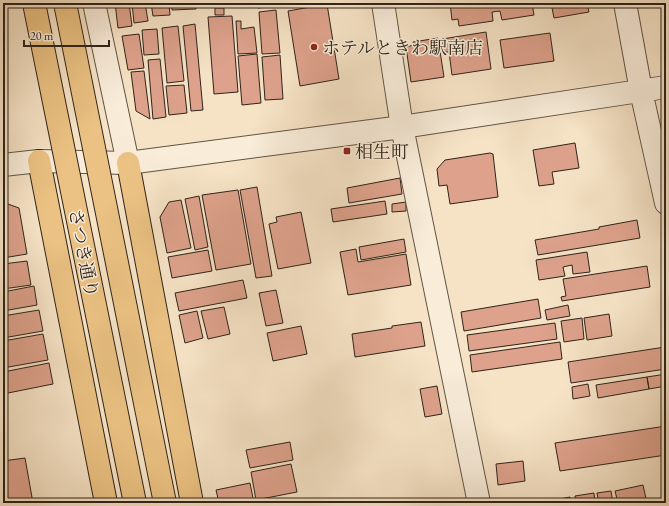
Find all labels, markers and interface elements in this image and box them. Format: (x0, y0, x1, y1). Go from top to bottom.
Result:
scale bar (24, 22, 109, 48)
text: 20 m (30, 28, 54, 44)
place label: ホテルときわ駅南店 (322, 36, 483, 59)
marker: ホテルときわ駅南店 (309, 42, 319, 52)
place label: 相生町 (355, 140, 409, 163)
marker: 相生町 (342, 146, 352, 156)
street label: さつき通り (64, 207, 104, 299)

